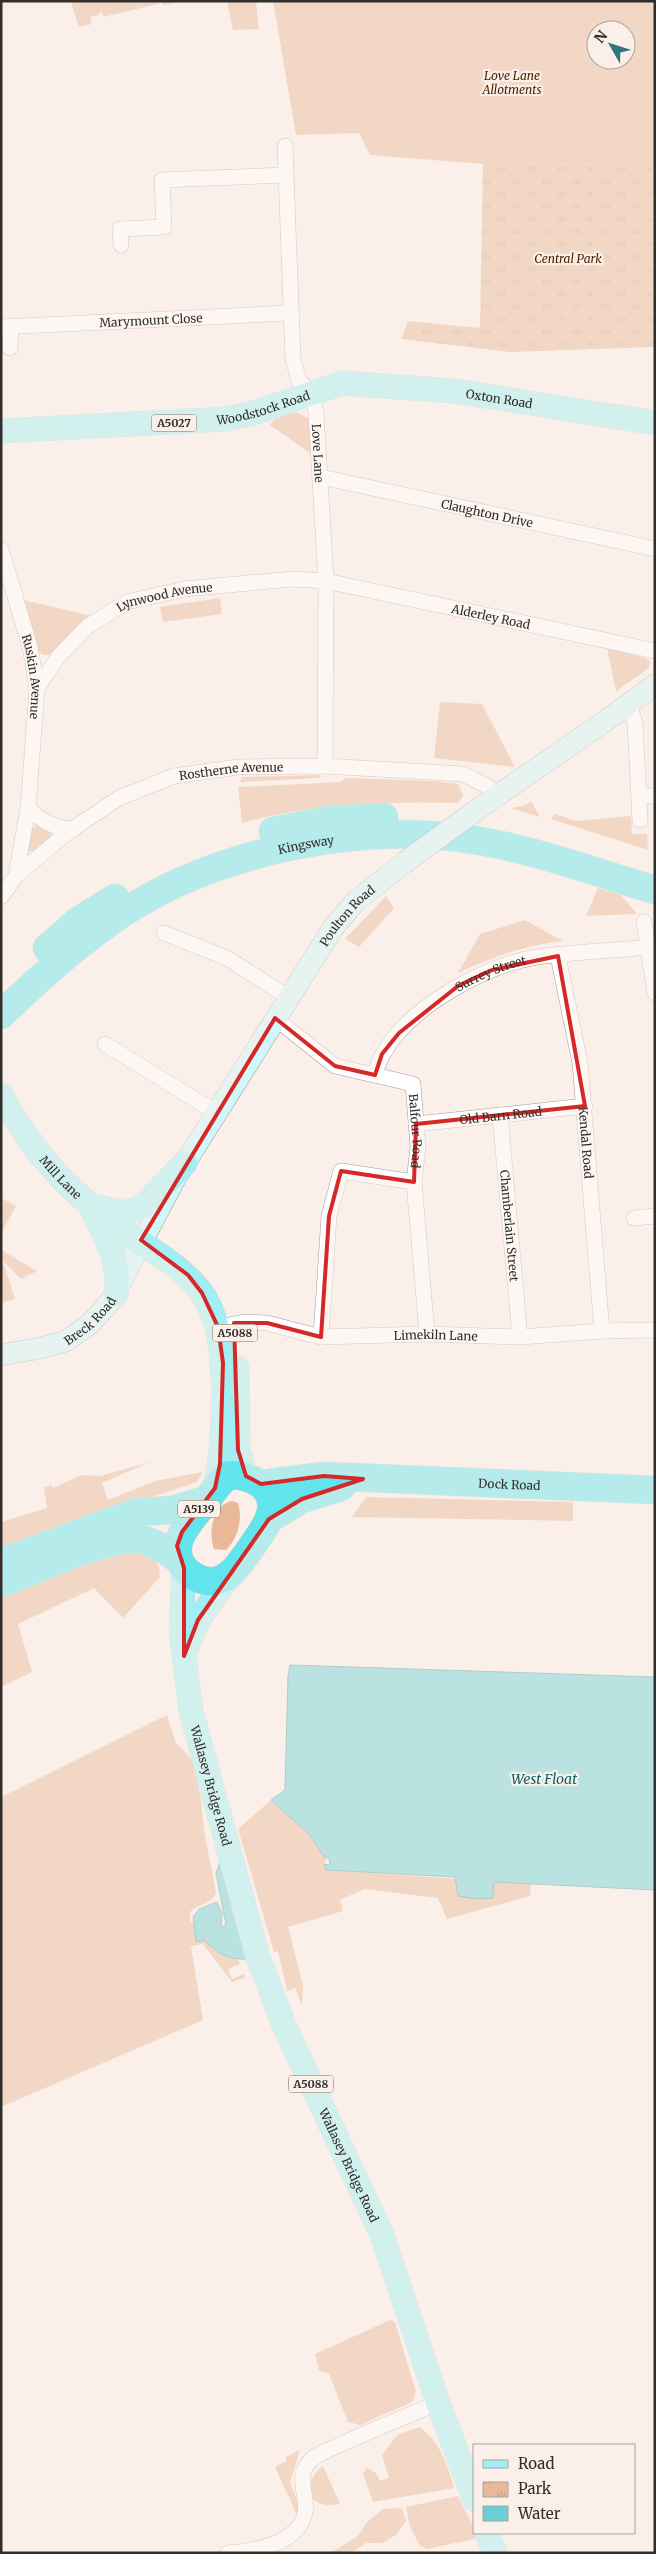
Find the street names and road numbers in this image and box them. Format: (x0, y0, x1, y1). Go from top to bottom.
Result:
street label: Marymount Close (99, 310, 203, 330)
street label: Oxton Road (465, 386, 534, 411)
street label: Woodstock Road (215, 387, 312, 427)
road number: A5027 (152, 414, 196, 432)
street label: Love Lane (309, 423, 328, 483)
street label: Claughton Drive (440, 496, 534, 530)
street label: Lynwood Avenue (113, 579, 213, 615)
street label: Alderley Road (449, 600, 532, 632)
street label: Ruskin Avenue (19, 632, 45, 720)
street label: Rostherne Avenue (178, 759, 283, 783)
street label: Kingsway (276, 832, 335, 857)
street label: Poulton Road (316, 882, 378, 949)
street label: Surrey Street (452, 952, 528, 994)
street label: Balfour Road (406, 1093, 426, 1169)
street label: Old Barn Road (459, 1103, 542, 1127)
street label: Kendal Road (576, 1106, 597, 1179)
street label: Mill Lane (37, 1152, 85, 1202)
street label: Chamberlain Street (497, 1169, 522, 1282)
street label: Breck Road (61, 1294, 119, 1348)
road number: A5088 (212, 1325, 258, 1342)
street label: Limekiln Lane (393, 1326, 478, 1343)
street label: Dock Road (478, 1475, 541, 1493)
road number: A5139 (178, 1500, 220, 1518)
street label: Wallasey Bridge Road (188, 1723, 235, 1847)
road number: A5088 (288, 2076, 334, 2092)
street label: Wallasey Bridge Road (316, 2105, 382, 2224)

